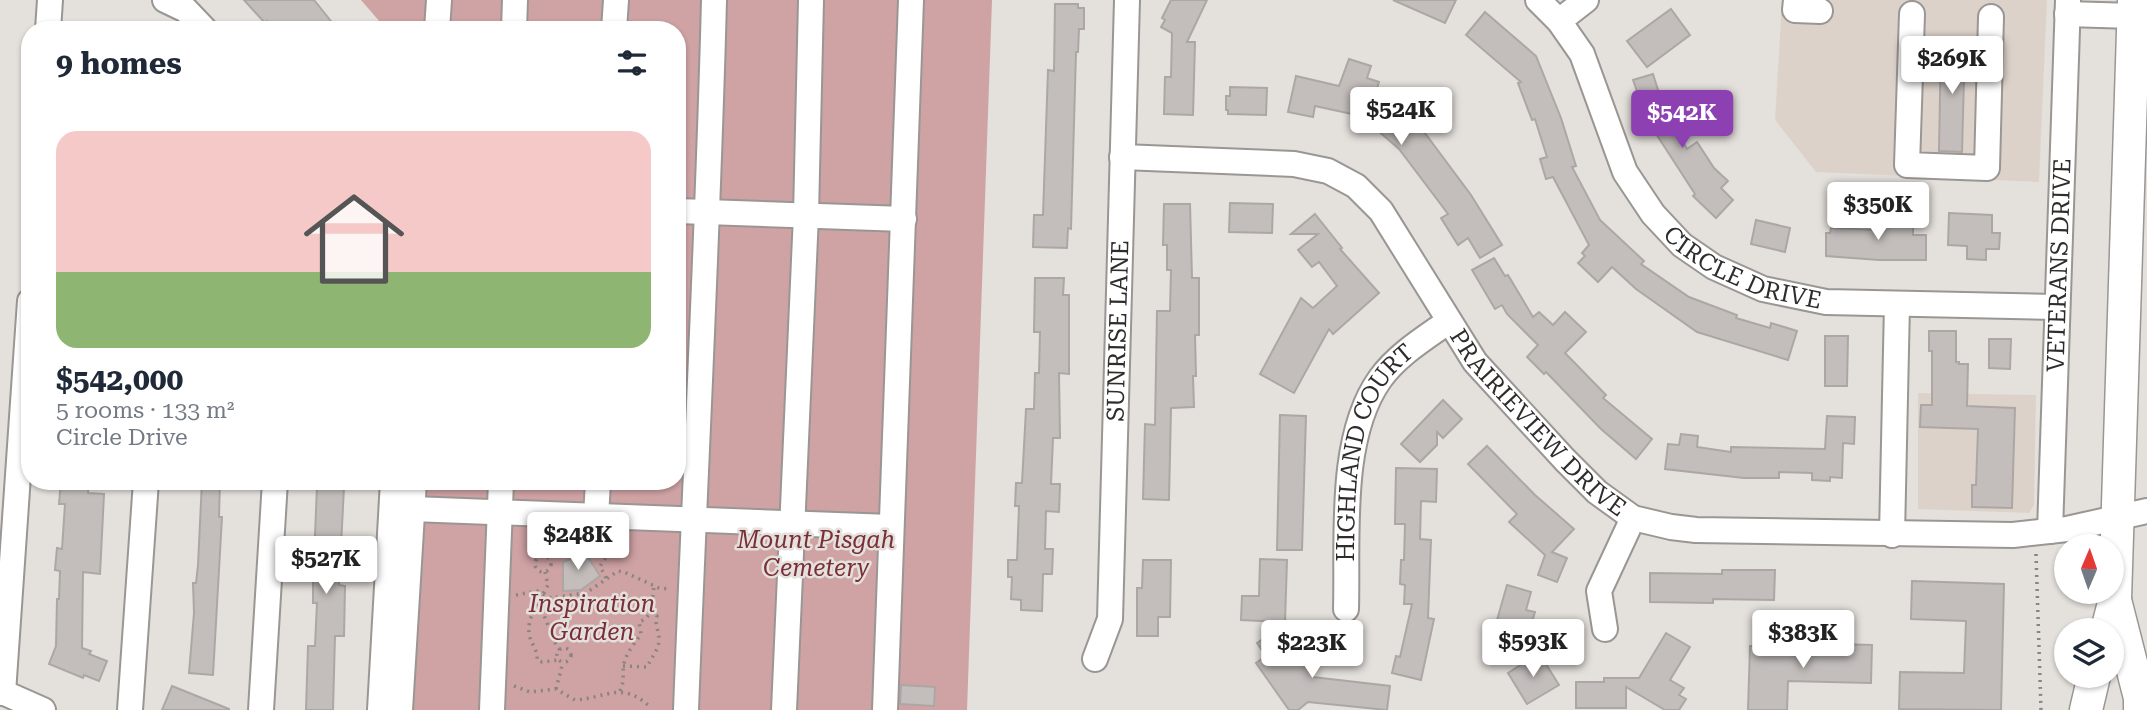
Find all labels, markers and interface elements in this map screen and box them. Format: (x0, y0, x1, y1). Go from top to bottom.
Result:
pin: $269K (1903, 36, 2001, 96)
icon: filters (613, 44, 651, 82)
text: $269K (1917, 45, 1987, 72)
text: 9 homes (56, 46, 182, 81)
pin: $524K (1352, 88, 1450, 147)
pin: $542K (1633, 90, 1731, 150)
text: $524K (1366, 96, 1436, 123)
text: $542K (1647, 99, 1717, 126)
street label: VETERANS DRIVE (2041, 158, 2077, 372)
icon: home (291, 176, 417, 302)
pin: $350K (1829, 182, 1927, 242)
text: $350K (1843, 191, 1913, 218)
street label: CIRCLE DRIVE (1658, 220, 1824, 315)
street label: SUNRISE LANE (1101, 240, 1134, 422)
street label: PRAIRIEVIEW DRIVE (1444, 324, 1631, 522)
street label: HIGHLAND COURT (1332, 338, 1419, 561)
text: $542,000 (56, 362, 183, 397)
text: 5 rooms · 133 m² (56, 397, 234, 424)
text: Circle Drive (56, 424, 188, 451)
pin: $248K (529, 512, 627, 572)
text: $248K (543, 521, 613, 548)
park label: Mount Pisgah Cemetery (736, 526, 895, 582)
north arrow (2054, 534, 2124, 604)
map controls (2054, 534, 2124, 688)
pin: $527K (277, 536, 375, 596)
text: $527K (291, 545, 361, 572)
park label: Inspiration Garden (528, 590, 655, 646)
pin: $383K (1754, 610, 1852, 670)
button: layers (2054, 618, 2124, 688)
text: $383K (1768, 619, 1838, 646)
pin: $223K (1263, 620, 1361, 680)
pin: $593K (1484, 620, 1582, 679)
text: $593K (1498, 628, 1568, 655)
text: $223K (1277, 629, 1347, 656)

